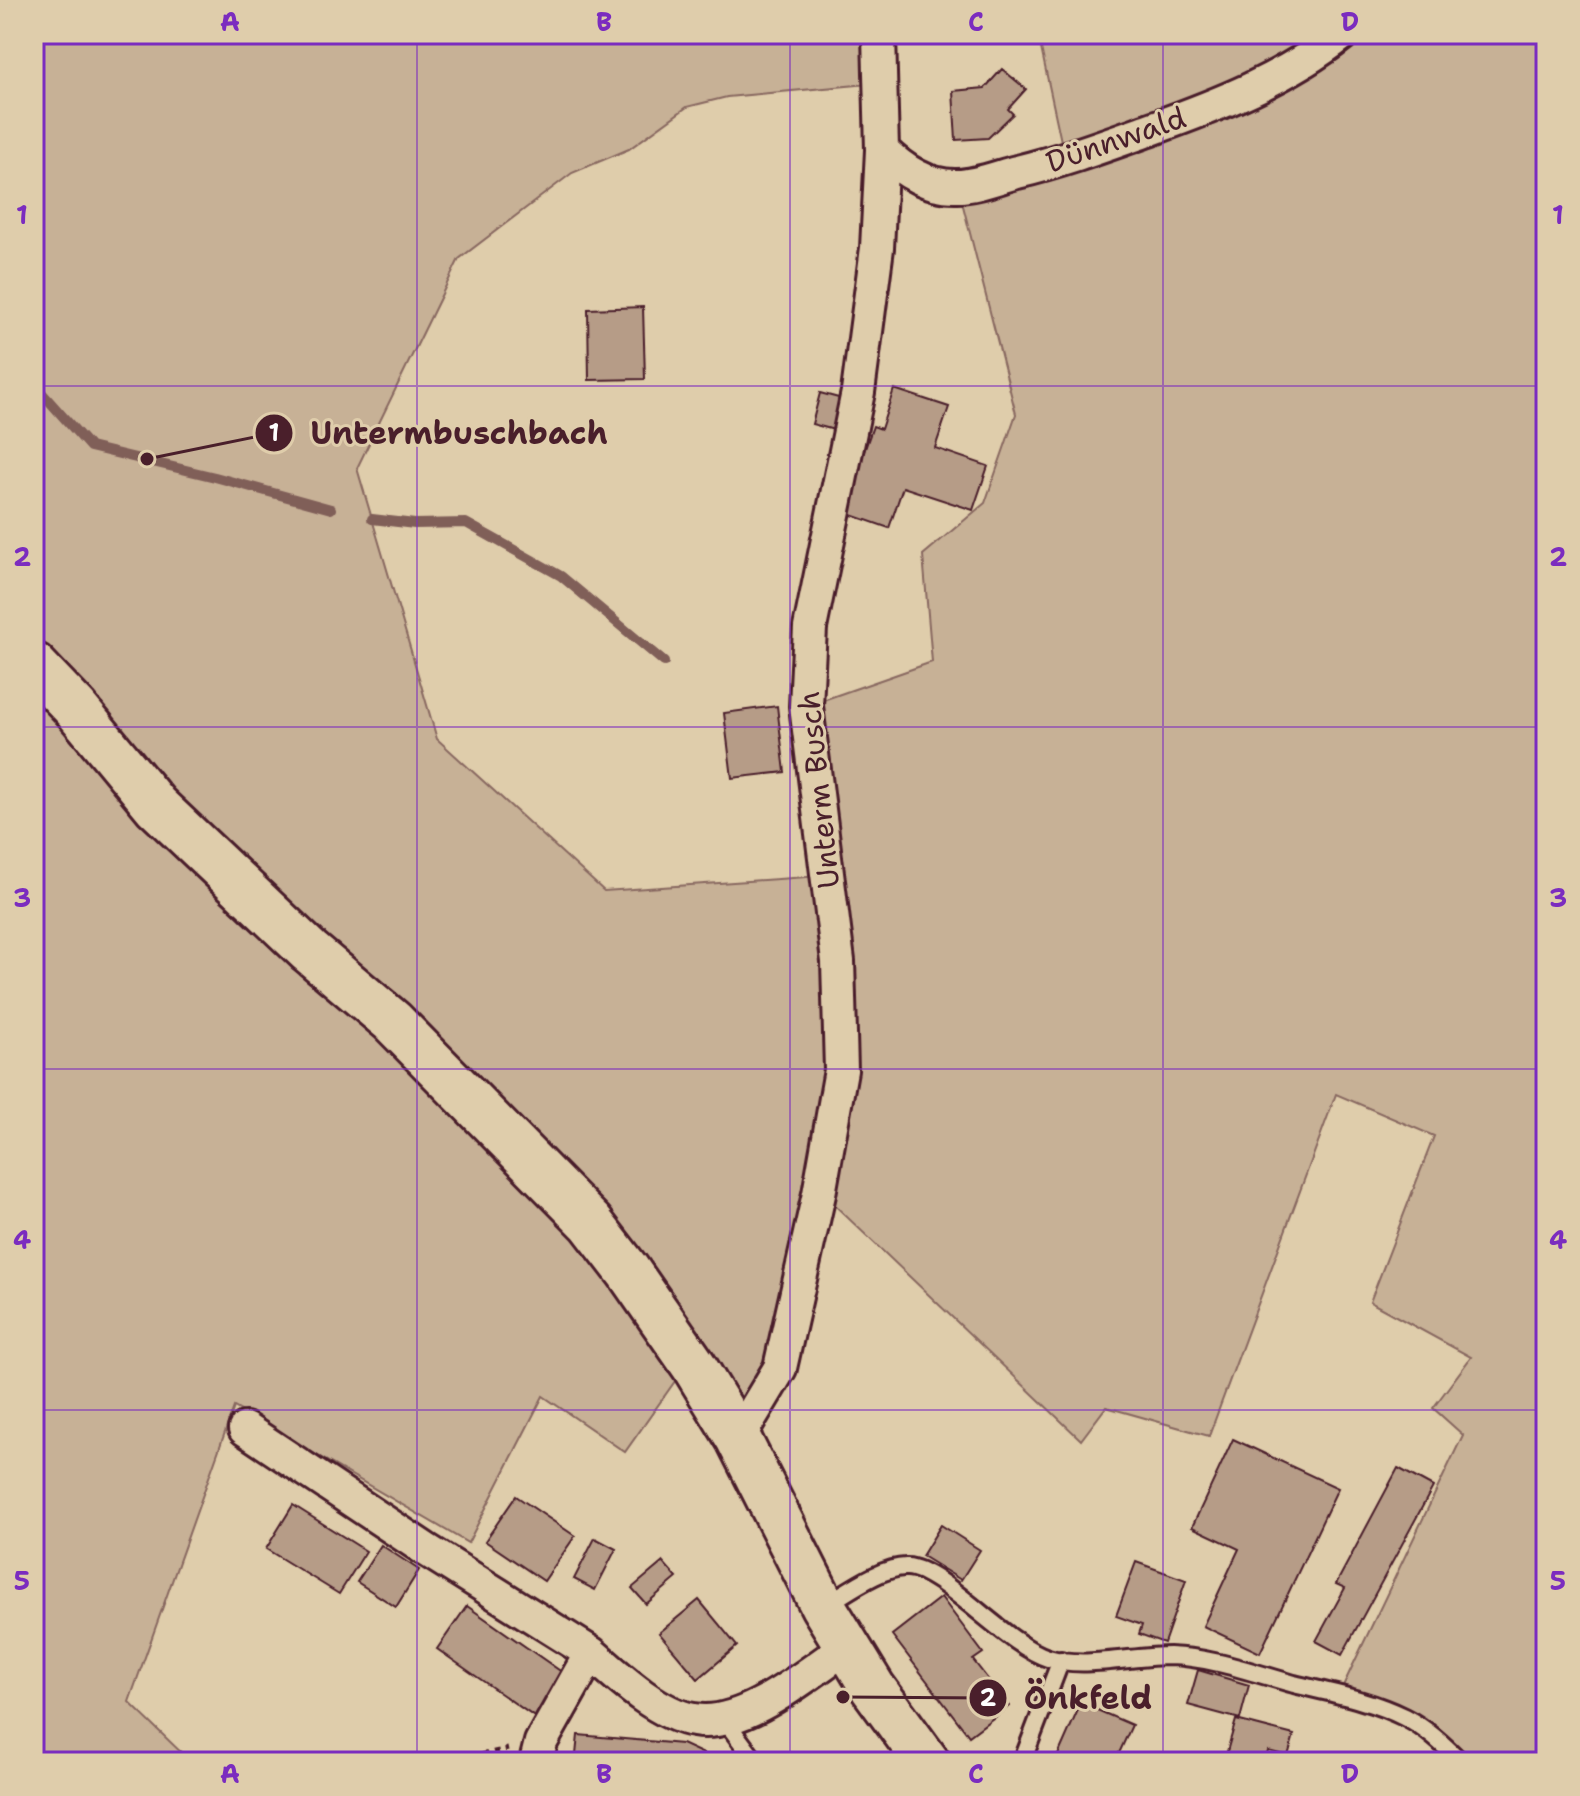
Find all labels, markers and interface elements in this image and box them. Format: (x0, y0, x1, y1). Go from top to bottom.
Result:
text: A (220, 4, 240, 39)
text: B (596, 4, 612, 39)
text: C (968, 4, 984, 39)
text: D (1341, 4, 1359, 39)
street label: Dünnwald (1040, 96, 1191, 183)
text: 1 (16, 197, 28, 232)
text: 1 (1552, 197, 1564, 232)
callout: Untermbuschbach (254, 405, 624, 461)
text: Untermbuschbach (310, 411, 608, 454)
text: 1 (269, 417, 279, 449)
text: 2 (13, 539, 31, 574)
text: 2 (1549, 539, 1567, 574)
street label: Unterm Busch (788, 689, 849, 891)
text: 3 (13, 880, 31, 915)
text: 3 (1549, 880, 1567, 915)
text: 4 (13, 1222, 31, 1257)
text: 4 (1549, 1222, 1567, 1257)
text: 5 (14, 1563, 30, 1598)
text: 5 (1550, 1563, 1566, 1598)
callout: Önkfeld (968, 1670, 1168, 1726)
text: Önkfeld (1024, 1676, 1152, 1719)
text: 2 (980, 1682, 997, 1714)
text: A (220, 1756, 240, 1791)
text: B (596, 1756, 612, 1791)
text: C (968, 1756, 984, 1791)
text: D (1341, 1756, 1359, 1791)

